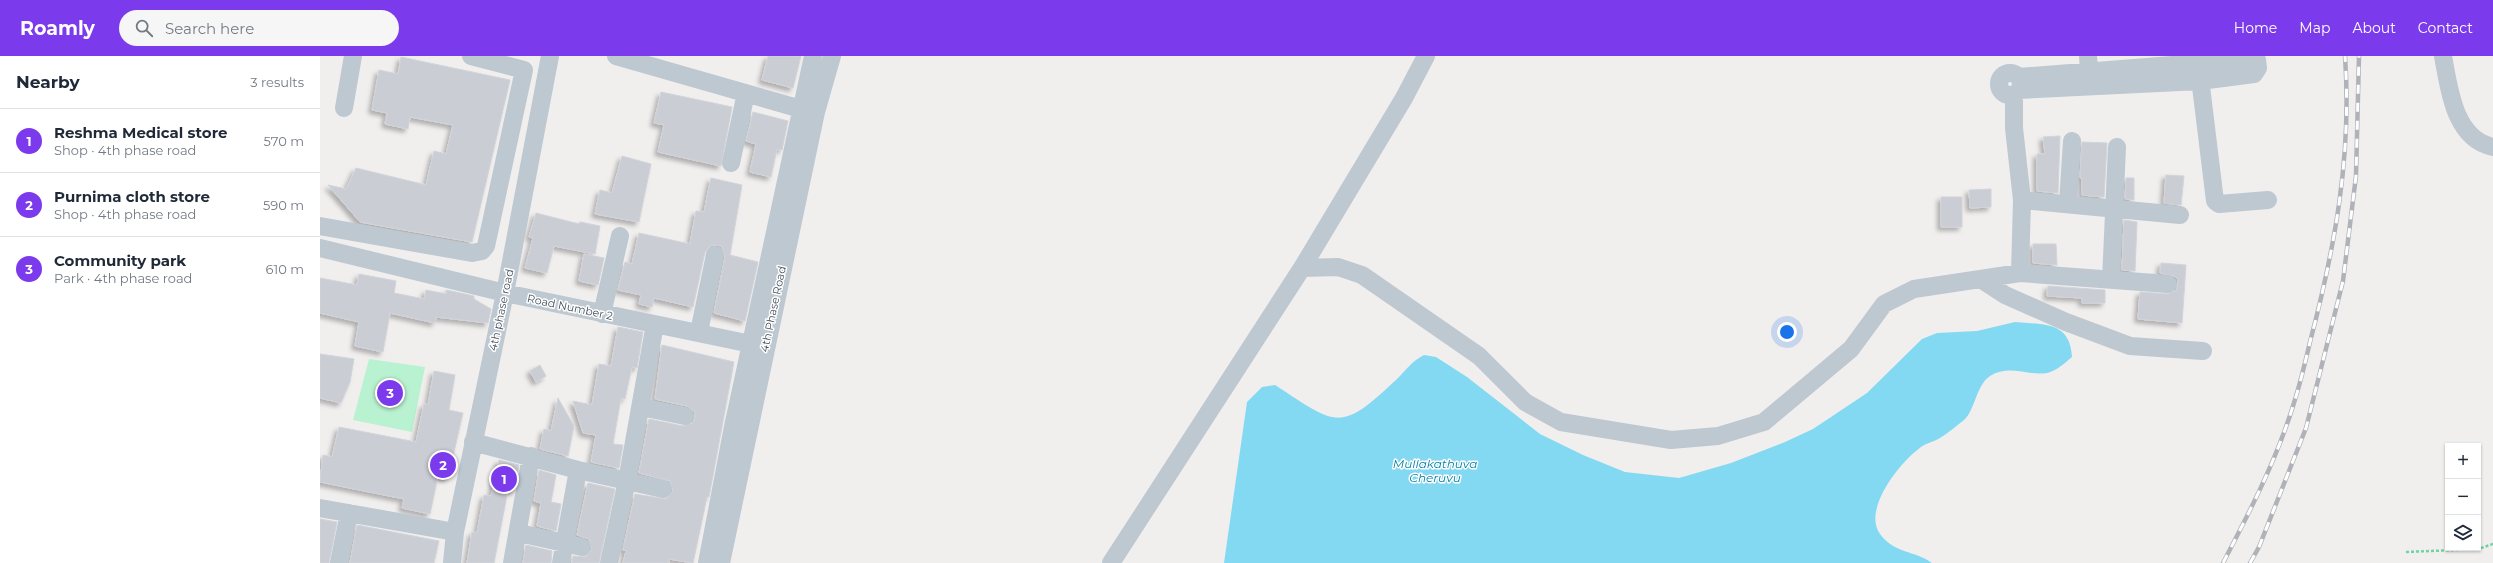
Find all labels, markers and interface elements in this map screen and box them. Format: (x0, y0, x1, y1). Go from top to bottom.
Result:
search box (119, 10, 399, 46)
text: Roamly (20, 17, 95, 40)
icon: search (133, 17, 155, 39)
text: Search here (165, 19, 254, 38)
text: Home (2234, 19, 2277, 37)
text: Map (2299, 19, 2330, 37)
text: About (2352, 19, 2396, 37)
text: Contact (2418, 19, 2473, 37)
text: Nearby (16, 72, 80, 92)
text: 3 results (250, 74, 304, 90)
text: Reshma Medical store (54, 123, 228, 142)
text: 1 (26, 133, 32, 149)
text: 570 m (264, 133, 304, 149)
text: Shop · 4th phase road (54, 142, 196, 158)
text: Purnima cloth store (54, 187, 210, 206)
text: 2 (25, 197, 33, 213)
text: 590 m (263, 197, 304, 213)
text: Shop · 4th phase road (54, 206, 196, 222)
text: Community park (54, 251, 186, 270)
text: 3 (25, 261, 33, 277)
text: 610 m (266, 261, 304, 277)
street label: 4th Phase Road (757, 265, 789, 353)
street label: 4th phase road (485, 268, 517, 352)
text: Park · 4th phase road (54, 270, 192, 286)
street label: Road Number 2 (526, 291, 614, 323)
your location (1777, 322, 1797, 342)
pin: 3 (377, 378, 403, 408)
map controls (2445, 443, 2481, 551)
button: + (2445, 443, 2481, 479)
pin: 2 (430, 450, 456, 480)
water label: Mullakathuva Cheruvu (1393, 456, 1477, 485)
pin: 1 (491, 464, 517, 494)
button: − (2445, 479, 2481, 515)
button: layers (2445, 515, 2481, 551)

